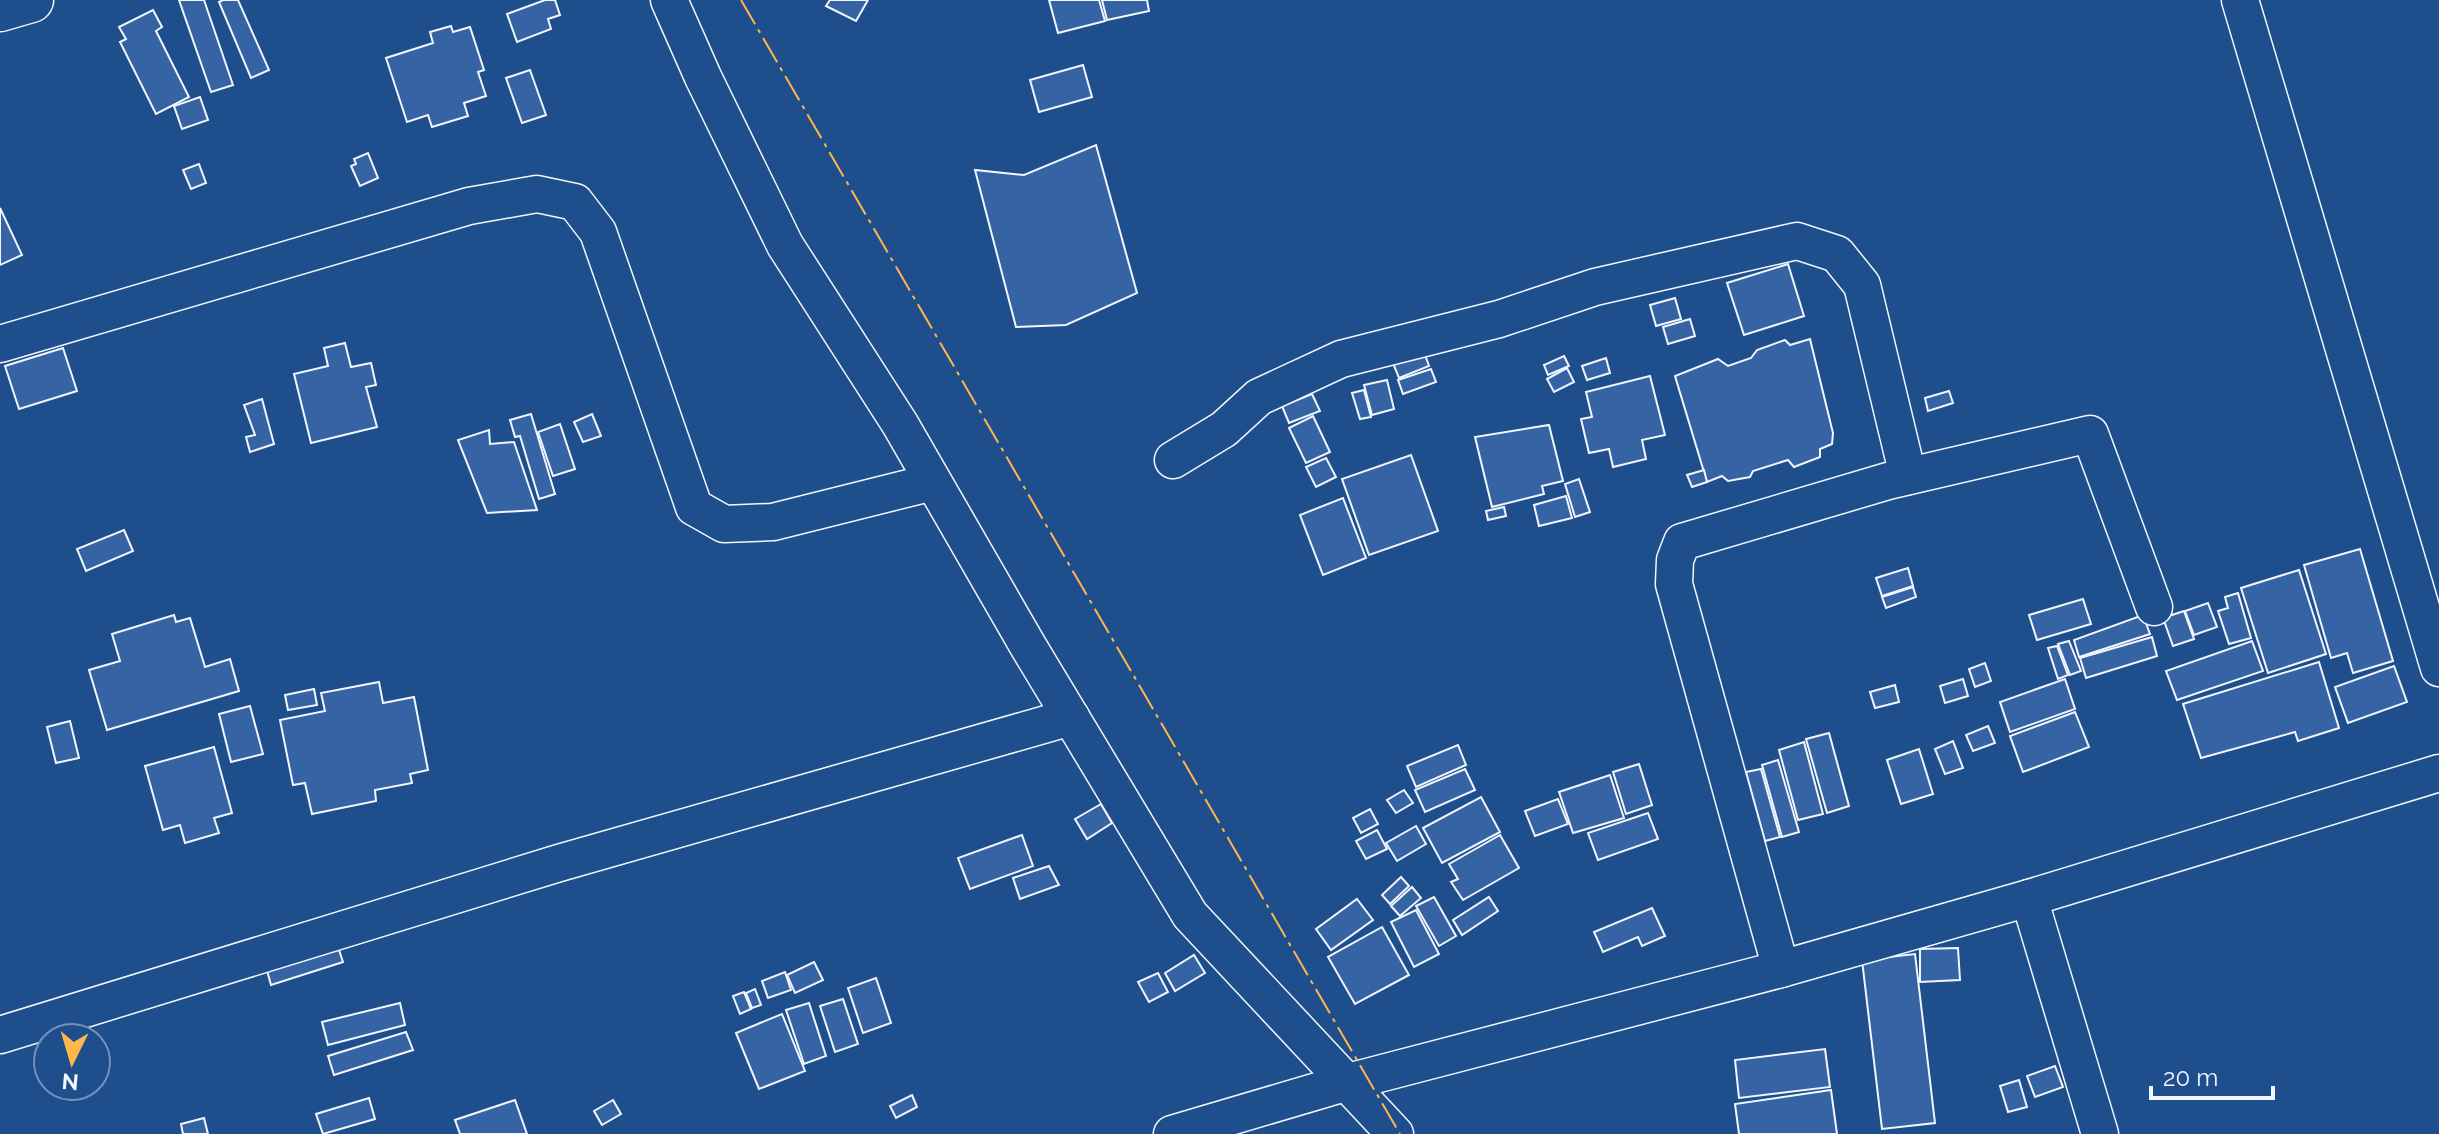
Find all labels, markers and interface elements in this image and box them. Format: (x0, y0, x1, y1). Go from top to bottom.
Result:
north arrow (32, 1022, 112, 1102)
scale bar (2151, 1050, 2273, 1100)
text: 20 m (2163, 1063, 2218, 1092)
text: N (61, 1068, 80, 1096)

